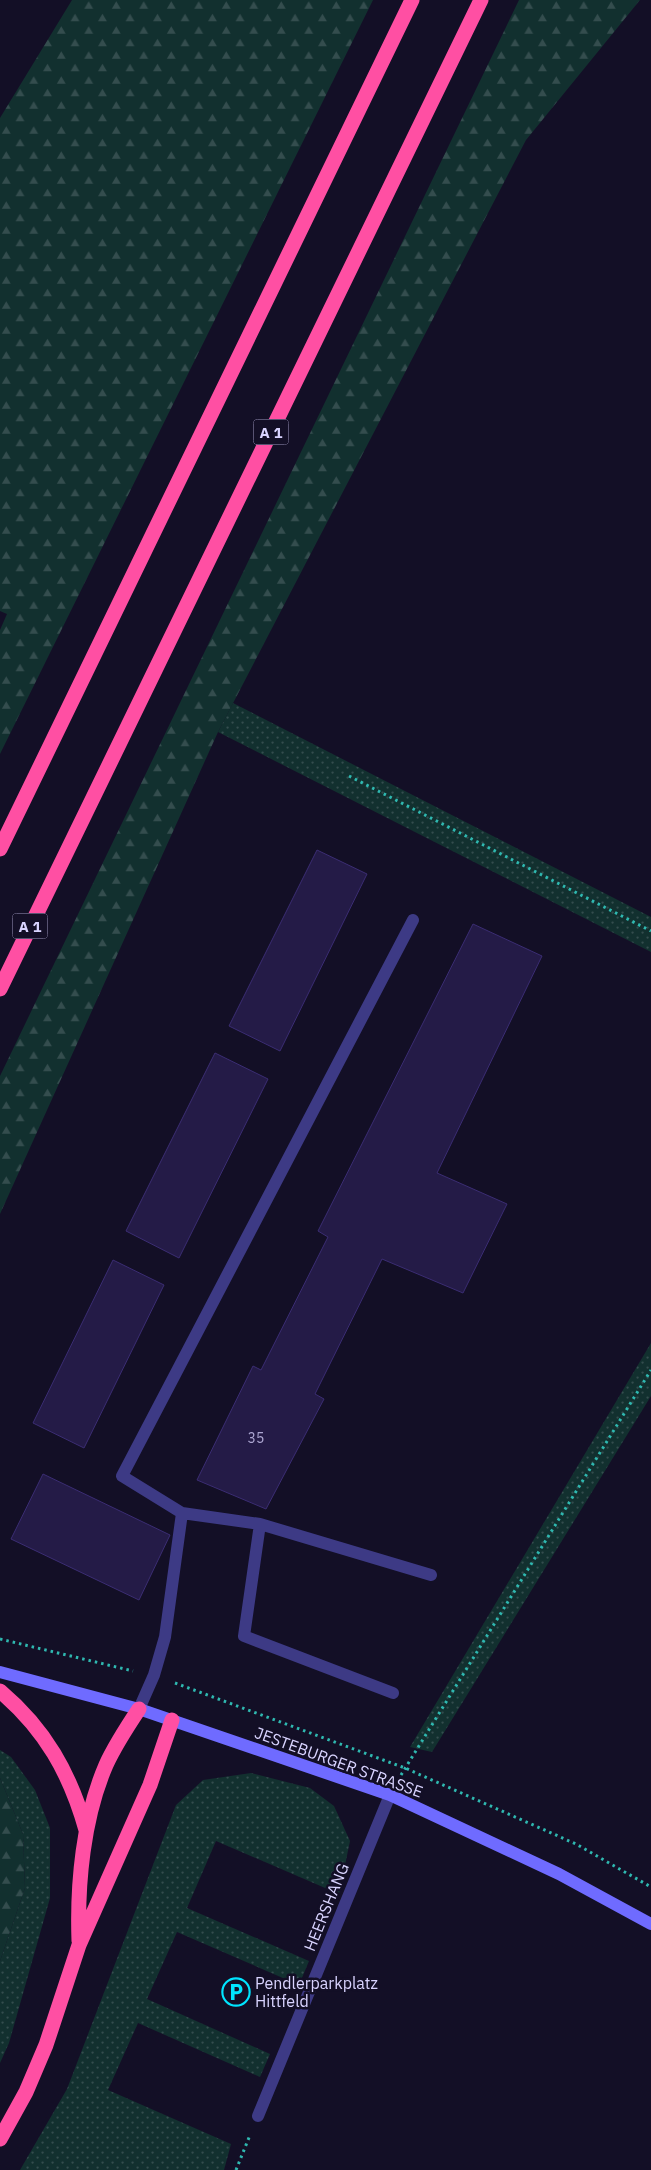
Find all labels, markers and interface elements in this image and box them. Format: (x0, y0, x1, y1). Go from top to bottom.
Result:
road number: A 1 (254, 420, 288, 444)
road number: A 1 (12, 914, 48, 938)
house number: 35 (248, 1429, 264, 1447)
street label: JESTEBURGER STRASSE (252, 1722, 426, 1802)
street label: HEERSHANG (299, 1860, 353, 1954)
place label: Pendlerparkplatz Hittfeld (255, 1973, 378, 2011)
parking icon: Pendlerparkplatz Hittfeld (221, 1977, 251, 2007)

